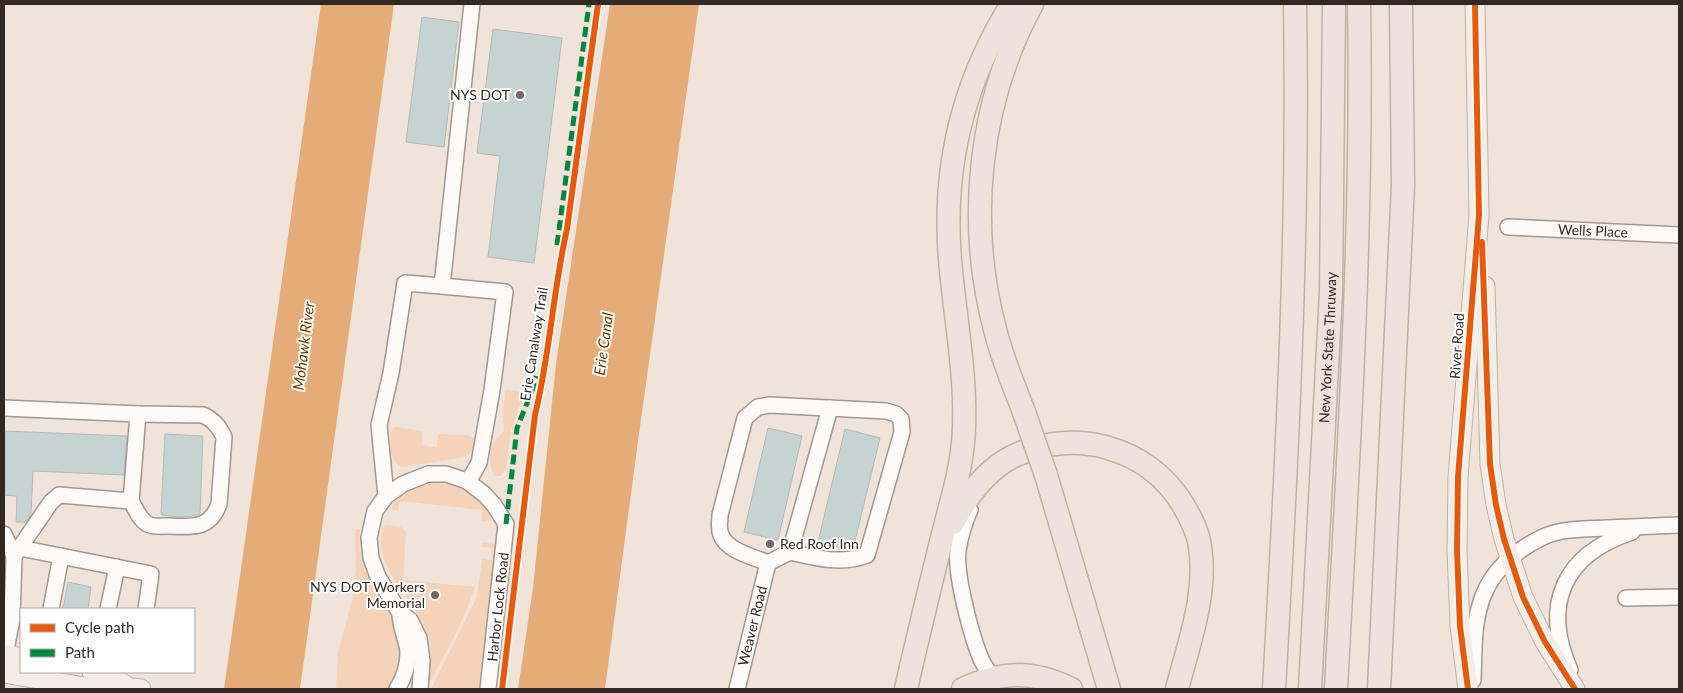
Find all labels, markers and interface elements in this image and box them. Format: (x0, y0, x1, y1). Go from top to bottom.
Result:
place label: NYS DOT (450, 86, 511, 103)
marker: NYS DOT (514, 89, 526, 101)
street label: Wells Place (1558, 220, 1628, 241)
street label: New York State Thruway (1315, 271, 1339, 423)
street label: Erie Canalway Trail (516, 286, 551, 402)
water label: Mohawk River (289, 300, 317, 391)
water label: Erie Canal (590, 311, 616, 376)
street label: River Road (1446, 312, 1467, 379)
place label: Red Roof Inn (780, 535, 859, 552)
marker: Red Roof Inn (764, 538, 776, 550)
street label: Harbor Lock Road (483, 551, 512, 662)
place label: NYS DOT Workers Memorial (310, 578, 425, 611)
street label: Weaver Road (734, 584, 770, 668)
marker: NYS DOT Workers Memorial (429, 589, 441, 601)
legend (20, 608, 195, 673)
text: Cycle path (65, 618, 134, 636)
text: Path (65, 643, 95, 661)

